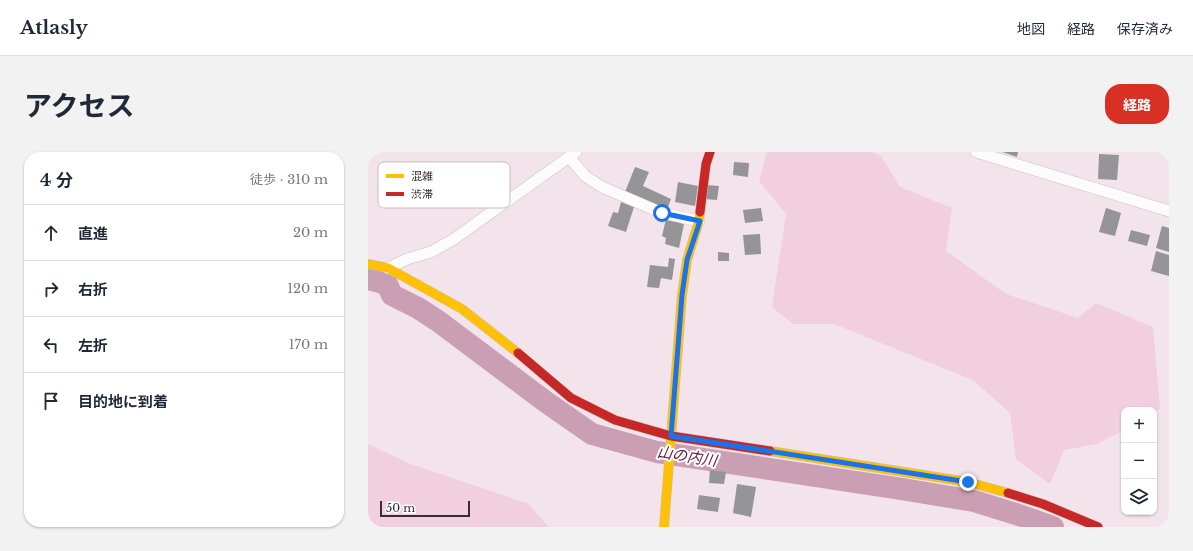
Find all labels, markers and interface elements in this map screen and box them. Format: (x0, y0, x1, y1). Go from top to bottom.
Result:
text: Atlasly (20, 16, 88, 39)
text: 地図 (1017, 20, 1045, 38)
text: 経路 (1067, 20, 1095, 38)
text: 保存済み (1117, 20, 1173, 38)
button: 経路 (1105, 84, 1169, 124)
text: アクセス (24, 89, 135, 124)
legend (378, 162, 510, 208)
text: 混雑 (411, 169, 433, 183)
text: 4 分 (40, 170, 73, 191)
text: 徒歩 · 310 m (250, 171, 328, 188)
text: 渋滞 (411, 187, 433, 201)
route start (653, 204, 671, 222)
icon: ahead (40, 222, 62, 244)
text: 直進 (78, 224, 108, 243)
text: 20 m (293, 224, 328, 241)
icon: right (40, 278, 62, 300)
text: 右折 (78, 280, 108, 299)
text: 120 m (287, 280, 328, 297)
icon: left (40, 334, 62, 356)
text: 左折 (78, 336, 108, 355)
text: 170 m (289, 336, 328, 353)
icon: arrive (40, 390, 62, 412)
text: 目的地に到着 (78, 392, 168, 411)
map controls (1121, 407, 1157, 515)
button: + (1121, 407, 1157, 443)
water label: 山の内川 (656, 442, 720, 470)
button: − (1121, 443, 1157, 479)
route end (959, 473, 977, 491)
button: layers (1121, 479, 1157, 515)
scale bar (380, 499, 470, 518)
text: 50 m (386, 501, 415, 515)

